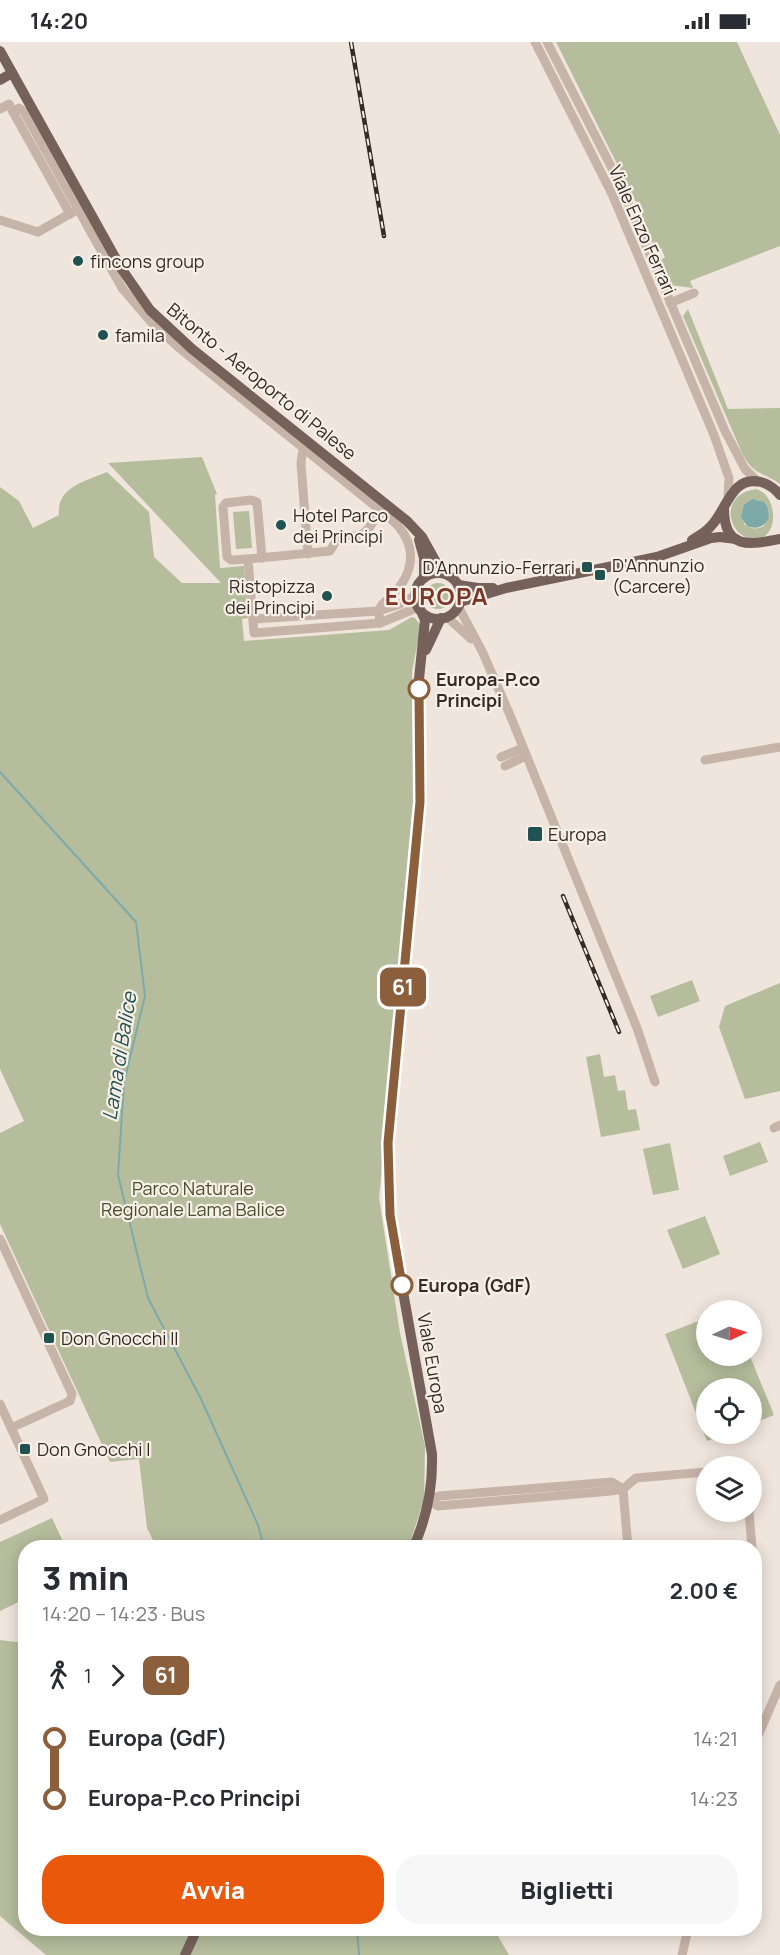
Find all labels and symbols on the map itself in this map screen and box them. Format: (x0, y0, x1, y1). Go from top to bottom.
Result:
street label: Viale Enzo Ferrari (604, 161, 682, 299)
place label: fincons group (90, 249, 205, 273)
marker: fincons group (71, 254, 85, 268)
street label: Bitonto - Aeroporto di Palese (162, 297, 362, 465)
place label: famila (115, 323, 165, 347)
marker: famila (96, 328, 110, 342)
place label: Hotel Parco dei Principi (293, 503, 388, 548)
marker: Hotel Parco dei Principi (274, 518, 288, 532)
place label: D'Annunzio (Carcere) (612, 553, 704, 598)
place label: D'Annunzio-Ferrari (422, 555, 575, 579)
marker: D'Annunzio-Ferrari (580, 560, 594, 574)
marker: D'Annunzio (Carcere) (593, 568, 607, 582)
place label: Ristopizza dei Principi (225, 574, 315, 619)
district label: EUROPA (385, 579, 489, 612)
marker: Ristopizza dei Principi (320, 589, 334, 603)
place label: Europa-P.co Principi (436, 667, 540, 712)
marker: Europa-P.co Principi (408, 678, 430, 700)
place label: Europa (548, 822, 607, 846)
marker: Europa (526, 825, 544, 843)
line badge: 61 (376, 968, 430, 1006)
water label: Lama di Balice (96, 989, 143, 1122)
park label: Parco Naturale Regionale Lama Balice (101, 1176, 285, 1221)
place label: Europa (GdF) (418, 1273, 532, 1297)
marker: Europa (GdF) (391, 1274, 413, 1296)
north arrow (696, 1300, 762, 1366)
street label: Viale Europa (412, 1311, 454, 1415)
place label: Don Gnocchi II (61, 1326, 179, 1350)
marker: Don Gnocchi II (42, 1331, 56, 1345)
place label: Don Gnocchi I (37, 1437, 150, 1461)
marker: Don Gnocchi I (18, 1442, 32, 1456)

